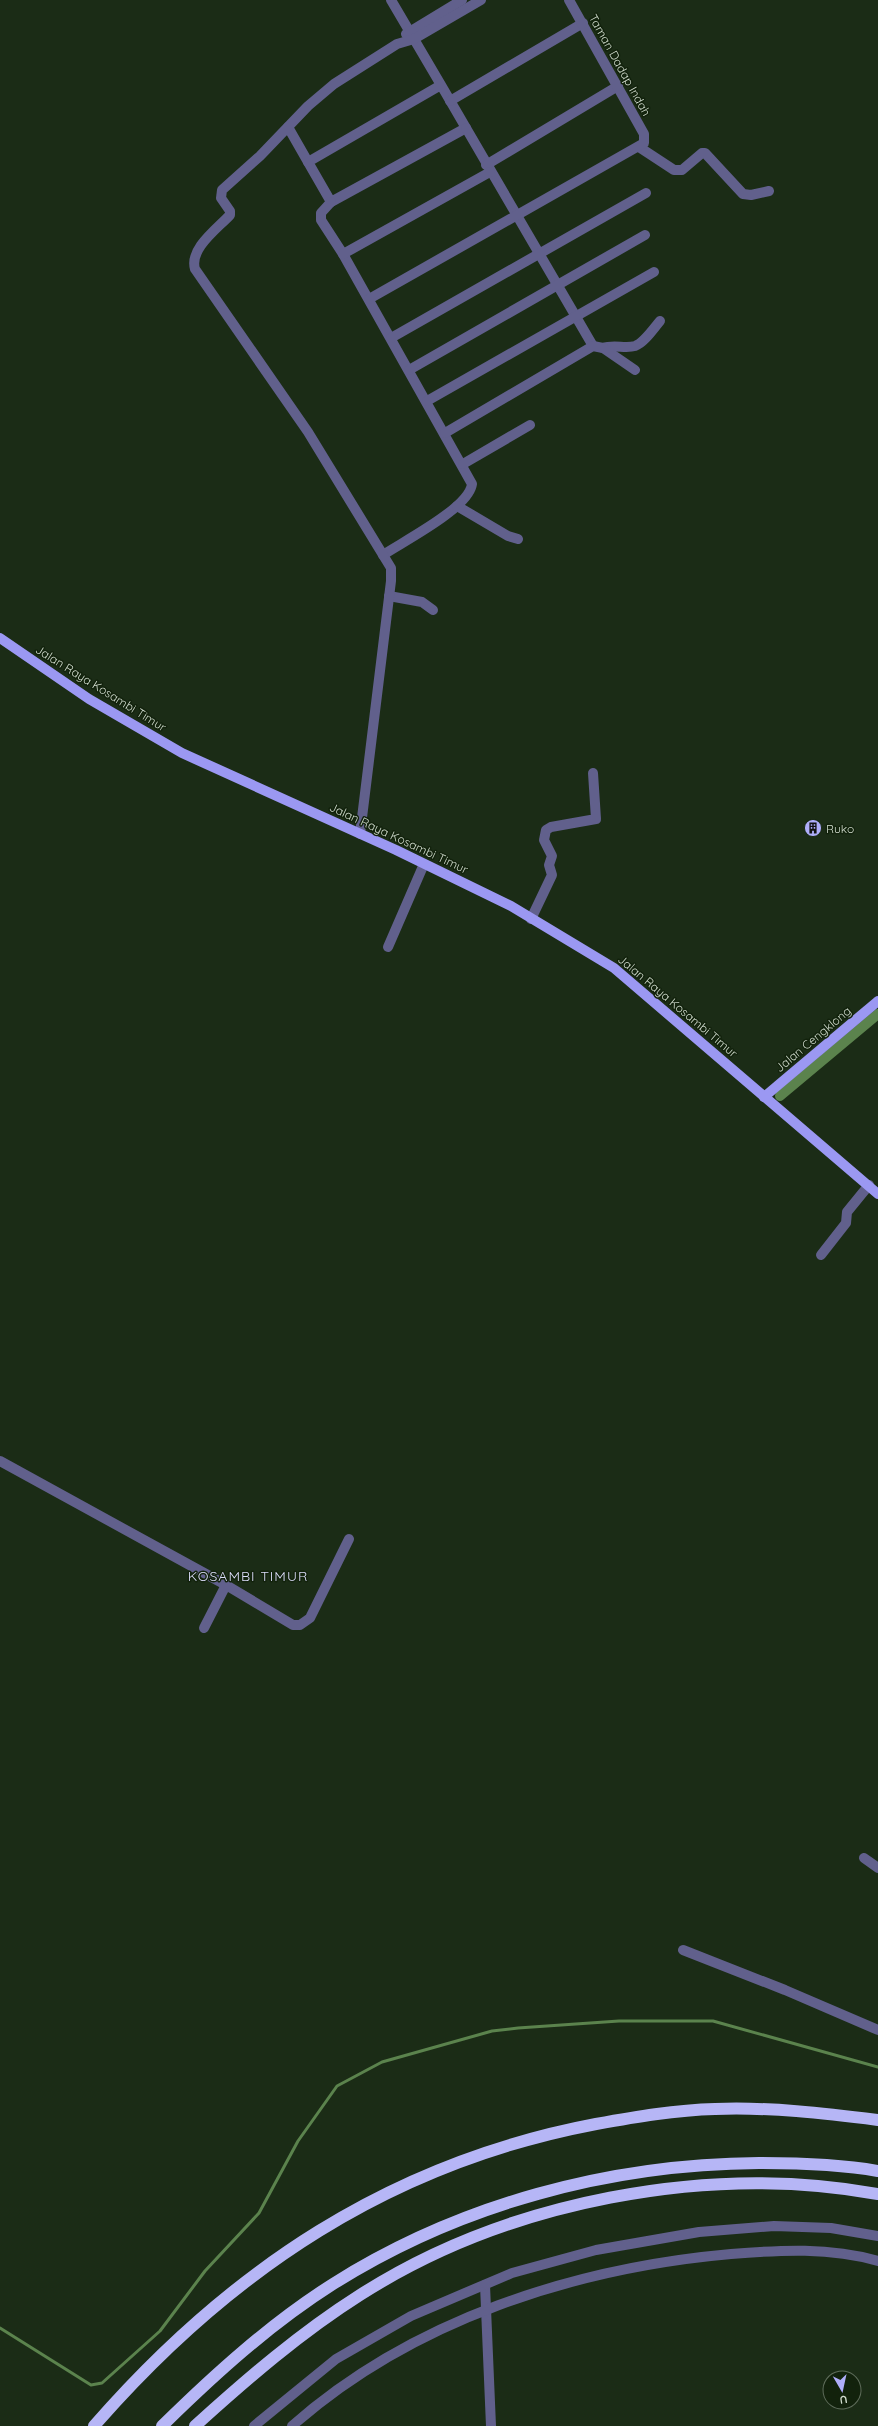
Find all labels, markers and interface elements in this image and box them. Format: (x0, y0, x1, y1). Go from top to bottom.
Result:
street label: Taman Dadap Indah (586, 11, 654, 119)
street label: Jalan Raya Kosambi Timur (33, 642, 170, 735)
street label: Jalan Raya Kosambi Timur (327, 799, 471, 877)
building icon: Ruko (803, 818, 823, 838)
place label: Ruko (826, 821, 854, 836)
street label: Jalan Raya Kosambi Timur (615, 952, 741, 1061)
street label: Jalan Cengklong (772, 1003, 854, 1075)
district label: KOSAMBI TIMUR (188, 1567, 308, 1585)
north arrow (822, 2370, 862, 2410)
text: U (839, 2392, 848, 2407)

